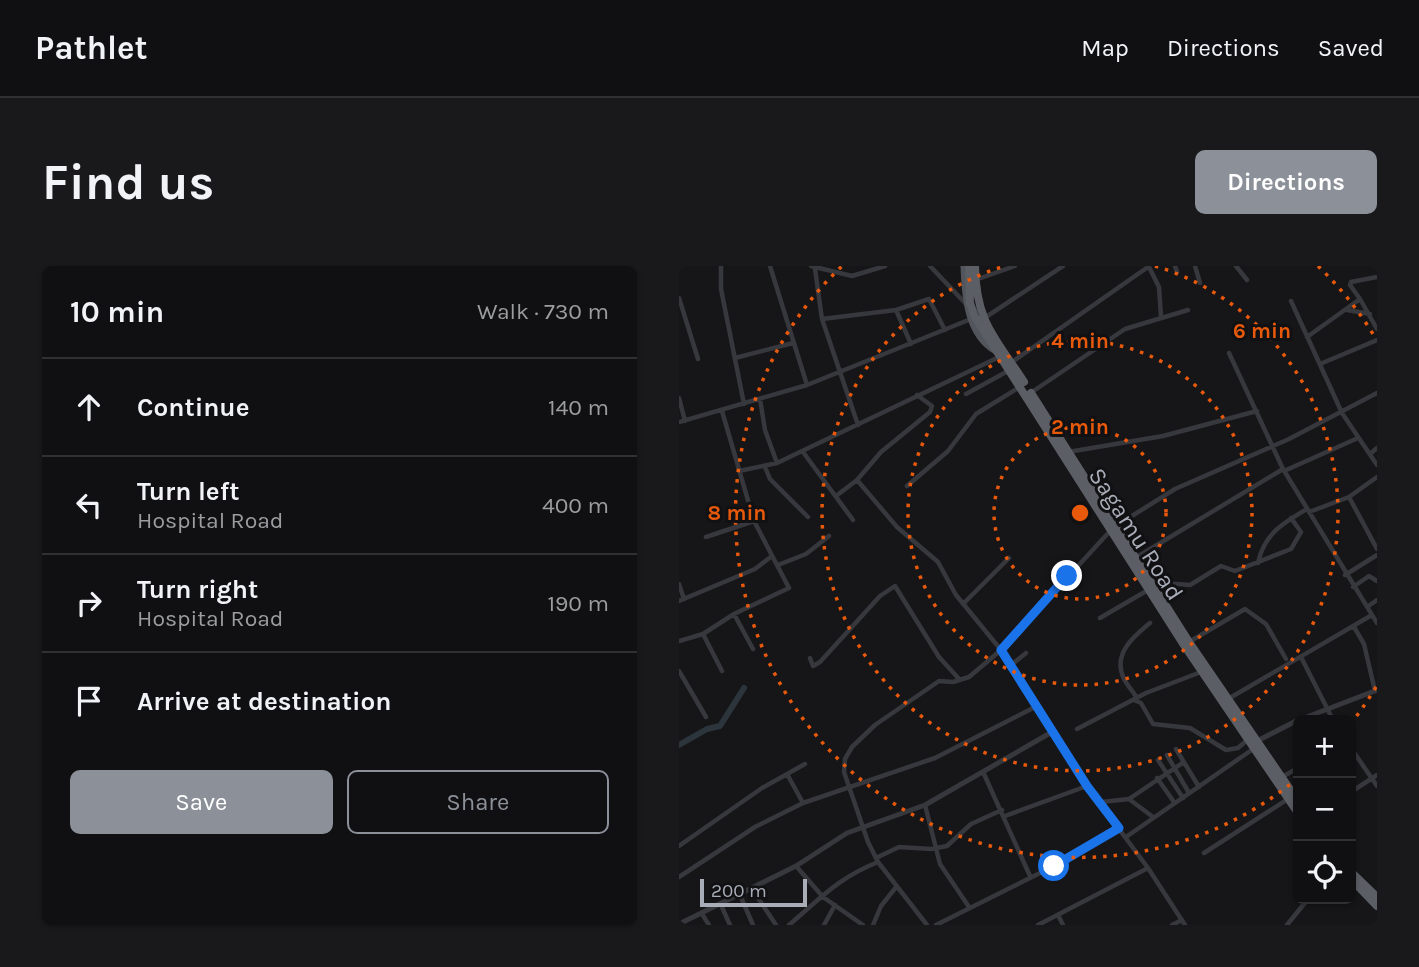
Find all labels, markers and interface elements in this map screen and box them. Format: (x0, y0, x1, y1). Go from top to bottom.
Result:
text: Pathlet (35, 29, 148, 67)
text: Map (1081, 34, 1129, 62)
text: Directions (1167, 34, 1280, 62)
text: Saved (1318, 34, 1384, 62)
button: Directions (1195, 150, 1377, 214)
text: Find us (42, 154, 214, 211)
text: 10 min (70, 294, 164, 330)
text: Walk · 730 m (477, 298, 609, 325)
text: 6 min (1233, 319, 1291, 343)
text: 4 min (1051, 329, 1109, 353)
icon: ahead (70, 388, 108, 426)
text: Continue (137, 392, 249, 423)
text: 140 m (548, 394, 609, 421)
text: 2 min (1051, 415, 1109, 439)
street label: Sagamu Road (1083, 462, 1189, 606)
text: Turn left (137, 476, 239, 507)
icon: left (70, 486, 108, 524)
text: 400 m (542, 492, 609, 519)
text: 8 min (708, 501, 766, 525)
centre of rings (1068, 501, 1092, 525)
text: Hospital Road (137, 507, 284, 534)
route end (1051, 560, 1082, 591)
text: Turn right (137, 574, 258, 605)
icon: right (70, 584, 108, 622)
text: 190 m (547, 590, 609, 617)
text: Hospital Road (137, 605, 284, 632)
icon: arrive (70, 682, 108, 720)
text: Arrive at destination (137, 686, 391, 717)
map controls (1293, 715, 1356, 904)
button: + (1293, 715, 1356, 778)
button: Save (70, 770, 333, 834)
button: Share (347, 770, 609, 834)
button: − (1293, 778, 1356, 841)
button: locate (1293, 841, 1356, 904)
route start (1038, 850, 1069, 881)
scale bar (700, 876, 807, 908)
text: 200 m (711, 880, 767, 902)

